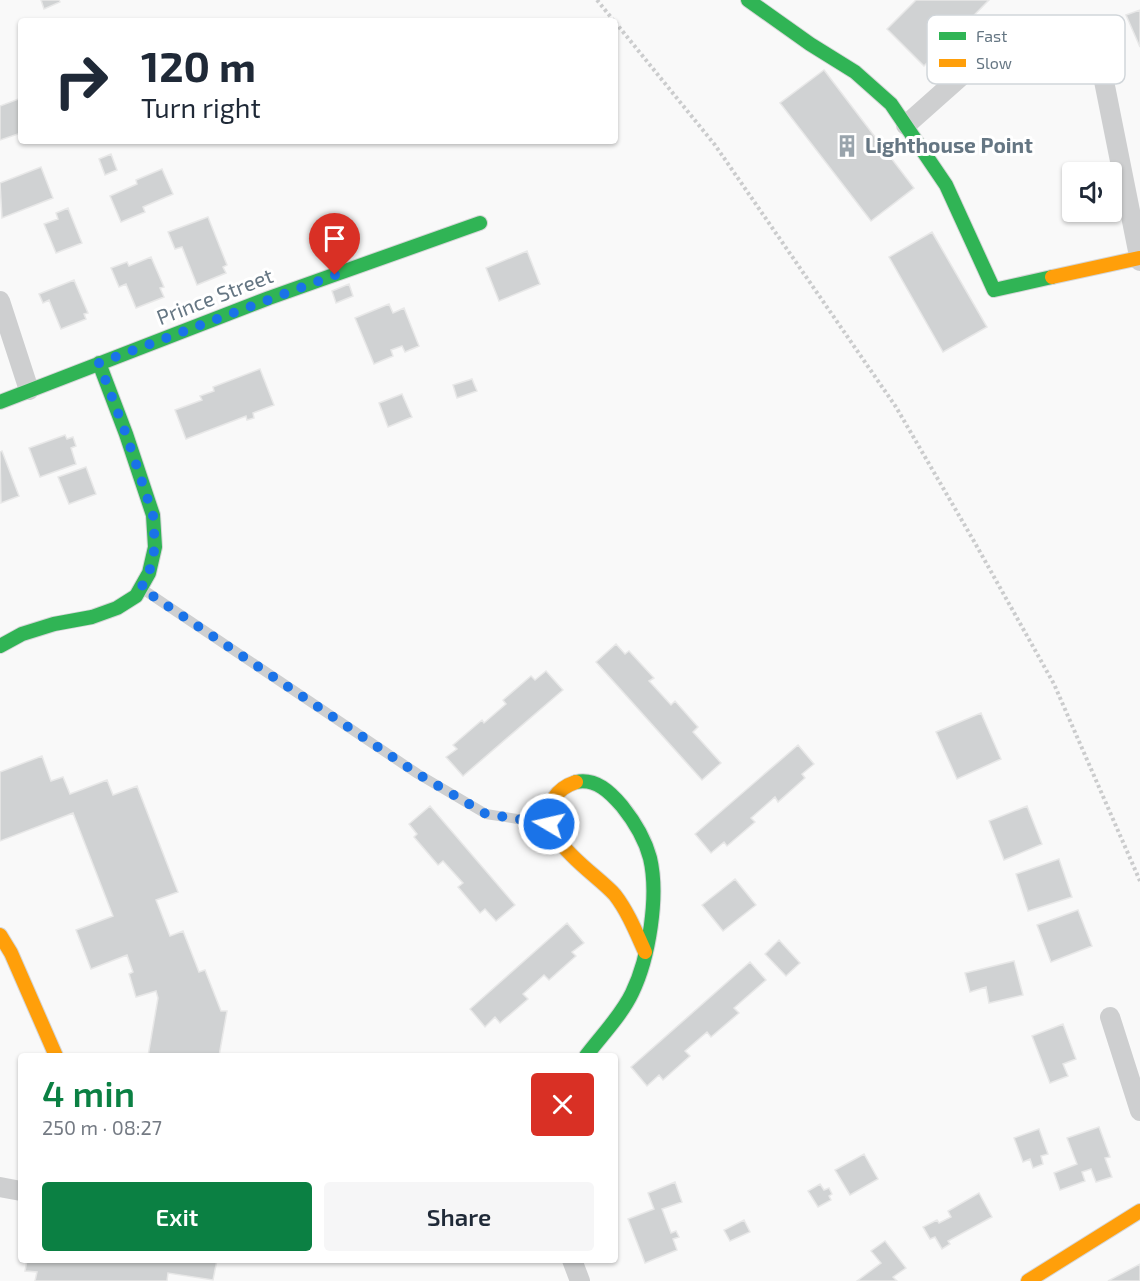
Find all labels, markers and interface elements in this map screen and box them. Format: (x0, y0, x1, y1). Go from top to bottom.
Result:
legend (927, 15, 1125, 84)
text: Fast (976, 26, 1007, 45)
text: 120 m (141, 40, 256, 90)
icon: right (42, 42, 120, 120)
text: Slow (976, 53, 1012, 72)
text: Turn right (141, 91, 261, 123)
place label: Lighthouse Point (865, 132, 1033, 157)
building icon: Lighthouse Point (834, 133, 860, 159)
map controls (1062, 162, 1122, 222)
button: sound (1062, 162, 1122, 222)
pin (309, 213, 360, 275)
icon: arrive (318, 222, 351, 255)
street label: Prince Street (153, 262, 276, 329)
position arrow (517, 792, 581, 856)
text: 4 min (42, 1071, 135, 1114)
button: close (531, 1073, 594, 1136)
text: 250 m · 08:27 (42, 1115, 162, 1139)
button: Exit (42, 1182, 312, 1251)
button: Share (324, 1182, 594, 1251)

